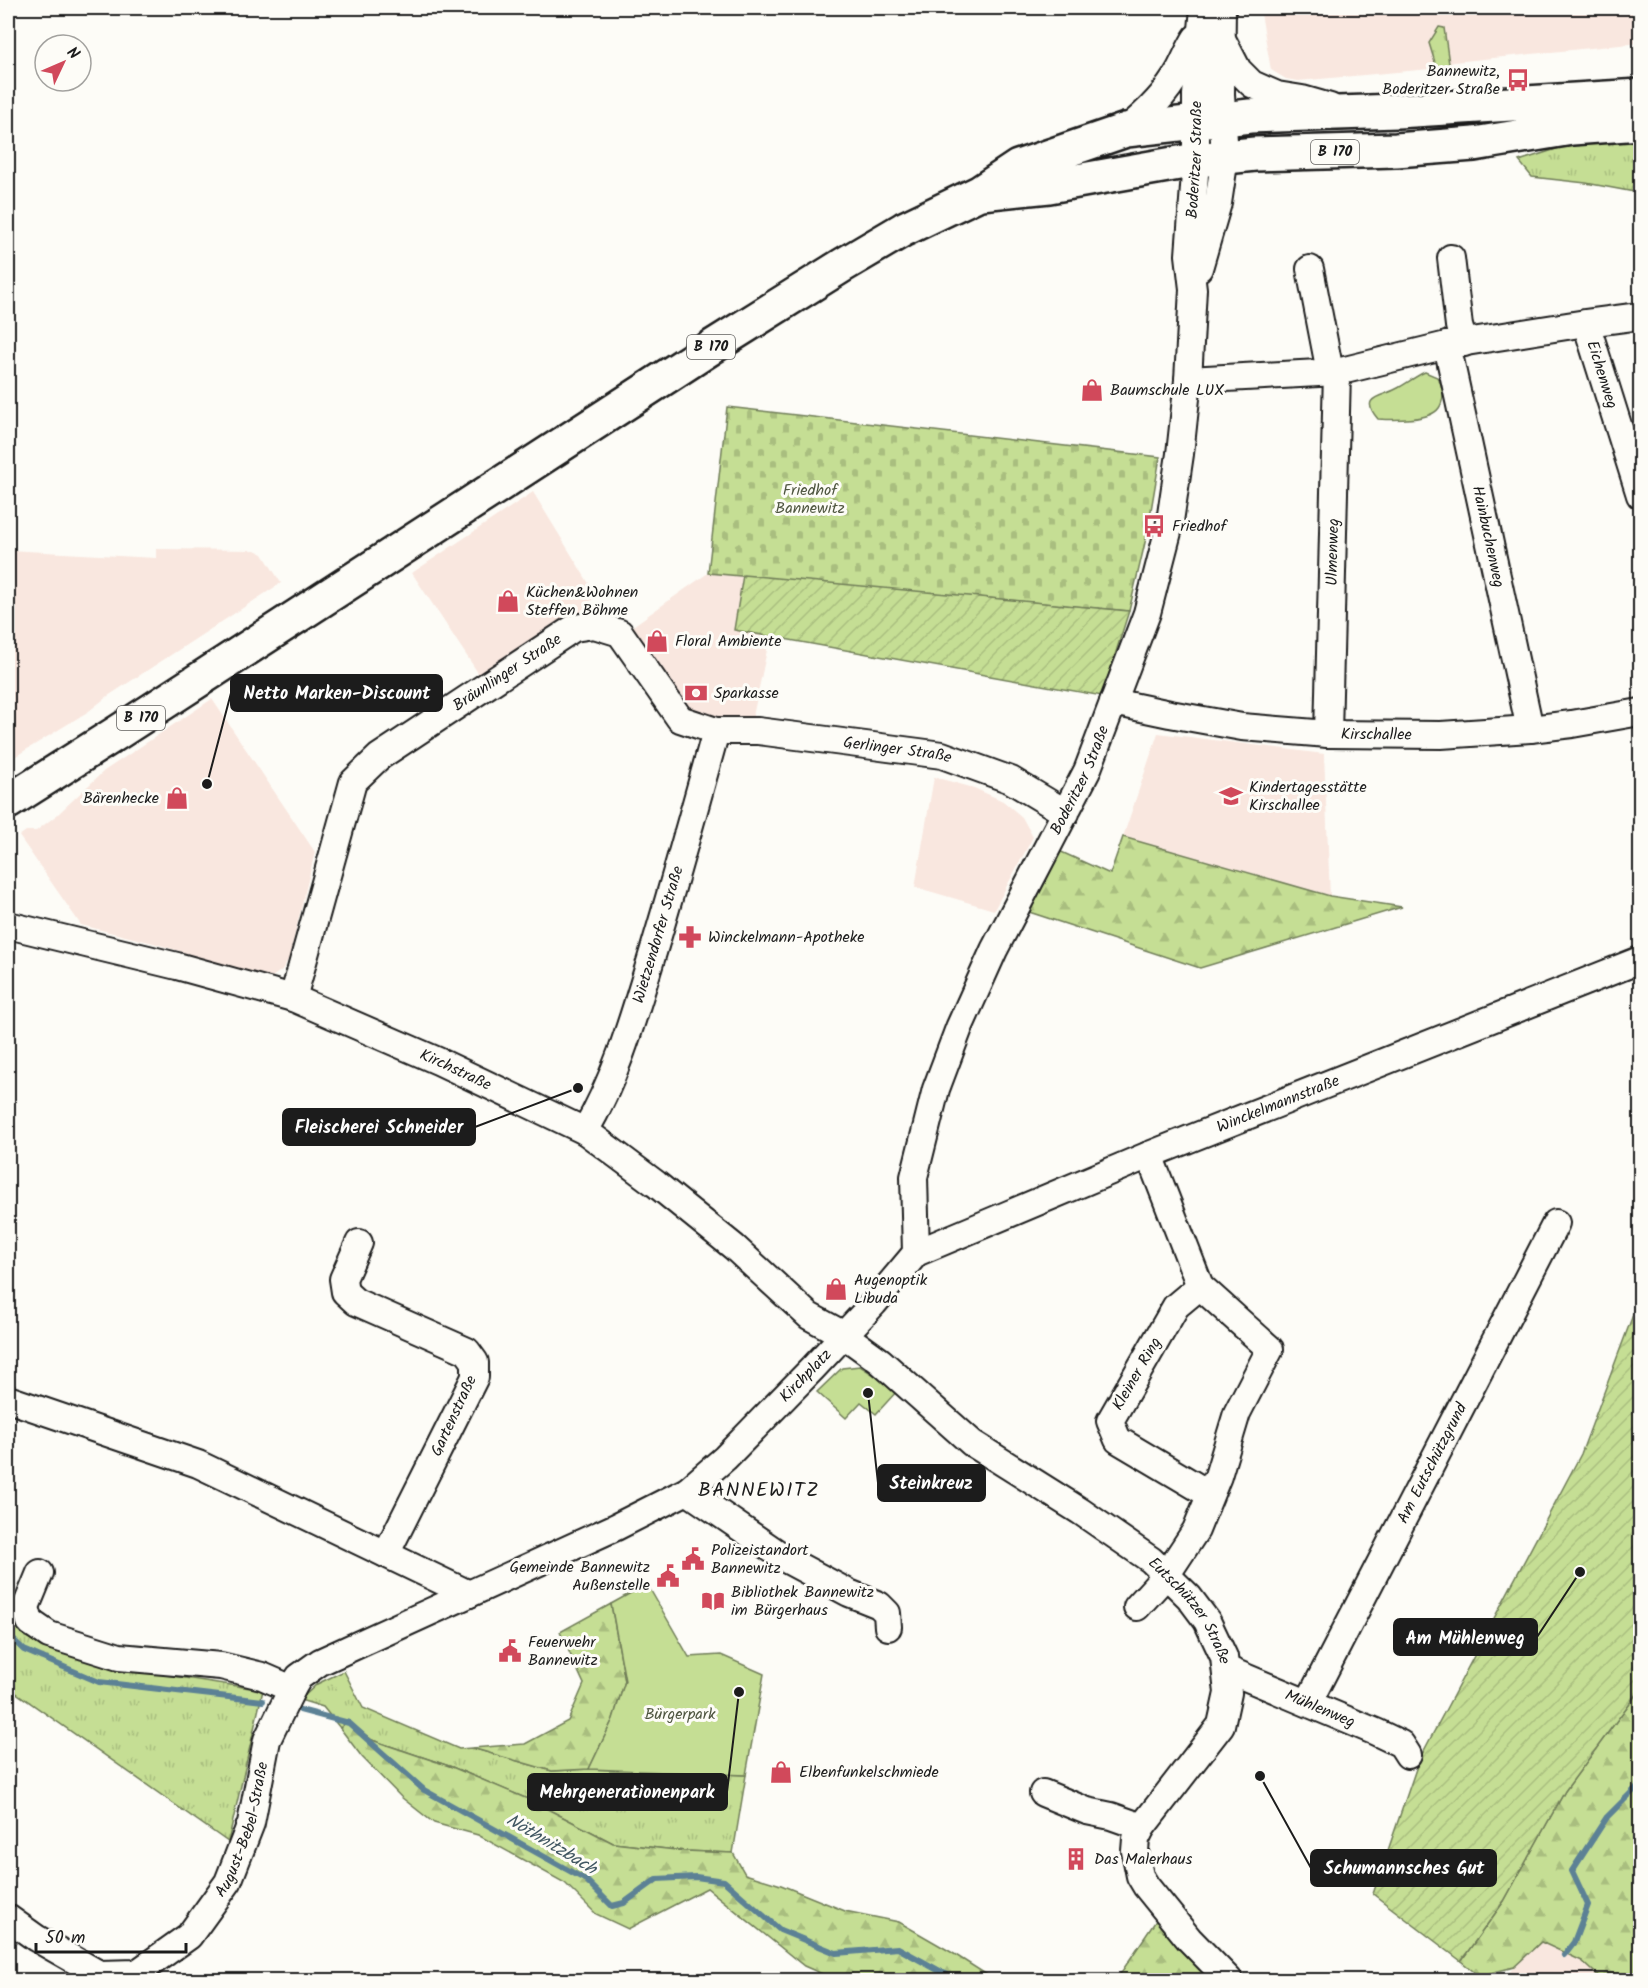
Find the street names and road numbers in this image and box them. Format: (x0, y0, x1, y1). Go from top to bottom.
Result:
street label: Boderitzer Straße (1179, 101, 1209, 220)
road number: B 170 (1311, 140, 1359, 164)
road number: B 170 (687, 335, 735, 359)
street label: Eichenweg (1580, 337, 1625, 412)
street label: Hainbuchenweg (1465, 483, 1512, 590)
street label: Ulmenweg (1319, 518, 1346, 586)
street label: Bräunlinger Straße (448, 627, 567, 717)
road number: B 170 (117, 706, 165, 730)
street label: Boderitzer Straße (1044, 722, 1116, 839)
street label: Kirschallee (1341, 722, 1412, 747)
street label: Gerlinger Straße (842, 730, 955, 770)
street label: Wietzendorfer Straße (626, 863, 690, 1006)
street label: Kirchstraße (416, 1042, 496, 1097)
street label: Winckelmannstraße (1213, 1068, 1343, 1139)
street label: Kleiner Ring (1106, 1333, 1168, 1415)
street label: Kirchplatz (773, 1343, 837, 1408)
street label: Gartenstraße (424, 1371, 484, 1461)
street label: Am Eutschützgrund (1390, 1398, 1474, 1528)
street label: Eutschützer Straße (1142, 1551, 1237, 1665)
street label: Mühlenweg (1281, 1683, 1359, 1734)
street label: August-Bebel-Straße (208, 1760, 275, 1902)

